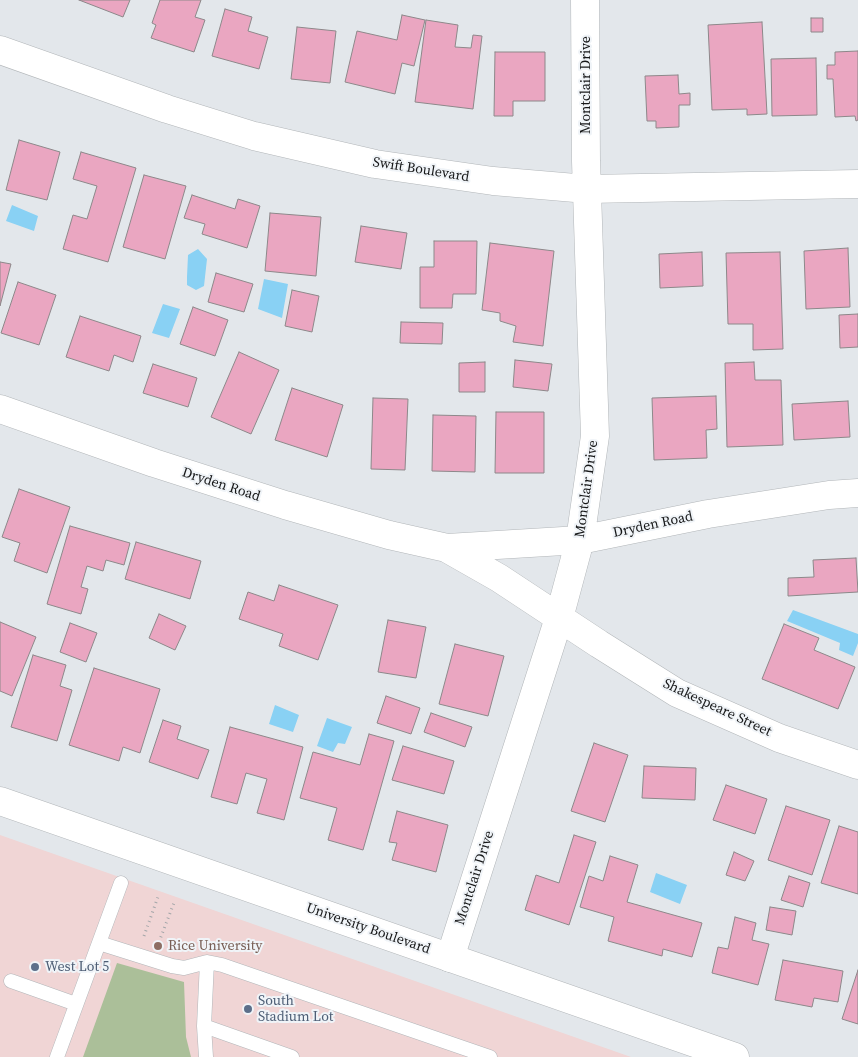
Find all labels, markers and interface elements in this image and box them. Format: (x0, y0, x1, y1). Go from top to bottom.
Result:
street label: Montclair Drive (578, 36, 594, 134)
street label: Swift Boulevard (372, 154, 470, 186)
street label: Montclair Drive (572, 439, 602, 539)
street label: Dryden Road (180, 464, 262, 506)
street label: Dryden Road (611, 508, 695, 542)
street label: Shakespeare Street (660, 676, 774, 740)
street label: Montclair Drive (452, 829, 498, 927)
street label: University Boulevard (304, 900, 432, 958)
place label: Rice University (168, 938, 262, 954)
marker: Rice University (152, 940, 164, 952)
place label: West Lot 5 (45, 959, 109, 975)
marker: West Lot 5 (29, 961, 41, 973)
place label: South Stadium Lot (258, 993, 333, 1026)
marker: South Stadium Lot (242, 1003, 254, 1015)

